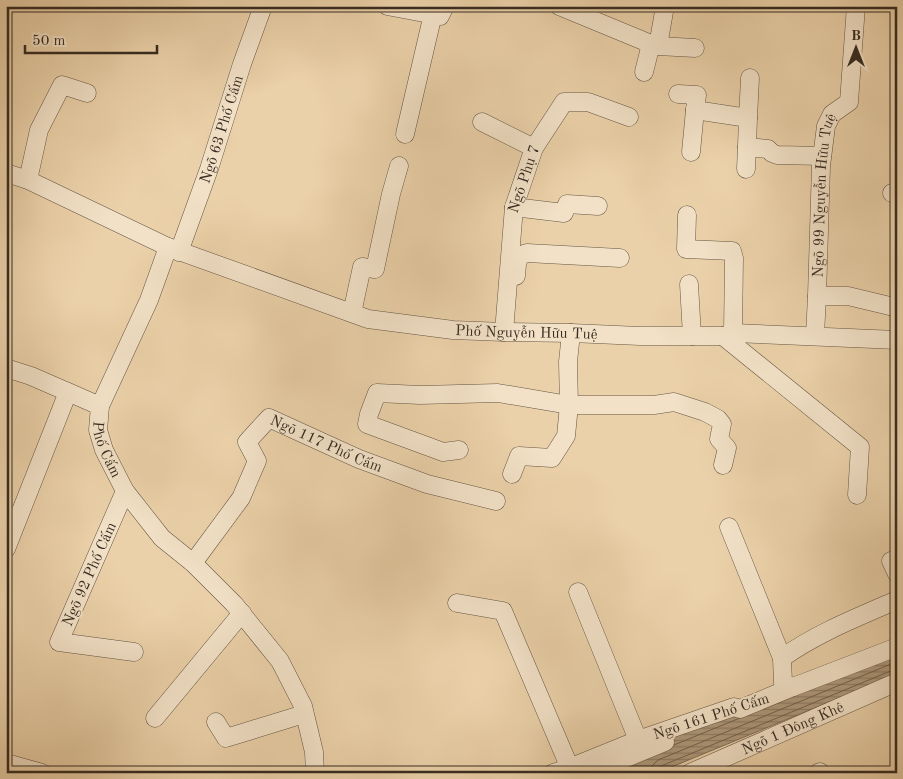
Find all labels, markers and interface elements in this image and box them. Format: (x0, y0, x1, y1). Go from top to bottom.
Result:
scale bar (25, 22, 158, 54)
north arrow (830, 22, 880, 72)
text: B (851, 29, 861, 43)
text: 50 m (32, 34, 66, 49)
street label: Ngõ 63 Phố Cấm (198, 74, 247, 186)
street label: Ngõ 99 Nguyễn Hữu Tuệ (812, 111, 840, 278)
street label: Ngõ Phụ 7 (506, 144, 543, 215)
street label: Phố Nguyễn Hữu Tuệ (455, 324, 598, 343)
street label: Ngõ 117 Phố Cấm (267, 414, 384, 476)
street label: Phố Cấm (89, 420, 123, 481)
street label: Ngõ 92 Phố Cấm (60, 520, 120, 629)
street label: Ngõ 161 Phố Cấm (651, 691, 771, 743)
street label: Ngõ 1 Đông Khê (740, 700, 847, 758)

